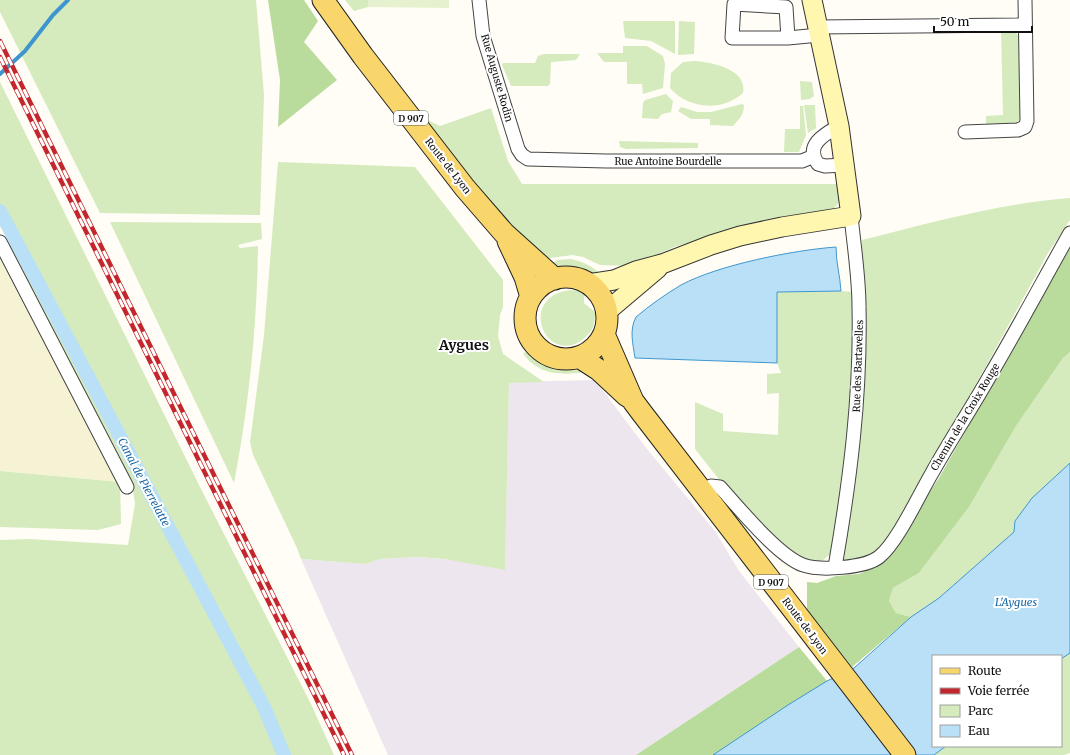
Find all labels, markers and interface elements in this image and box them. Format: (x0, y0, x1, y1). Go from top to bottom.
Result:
scale bar (934, 8, 1032, 34)
text: 50 m (940, 14, 969, 29)
street label: Rue Auguste Rodin (478, 32, 516, 124)
road number: D 907 (394, 111, 428, 125)
street label: Route de Lyon (422, 135, 474, 197)
street label: Rue Antoine Bourdelle (614, 155, 722, 168)
street label: Rue des Bartavelles (850, 319, 866, 412)
district label: Aygues (438, 336, 489, 354)
street label: Chemin de la Croix Rouge (928, 361, 1002, 473)
water label: Canal de Pierrelatte (115, 435, 173, 529)
road number: D 907 (754, 575, 788, 589)
street label: Route de Lyon (779, 595, 831, 657)
water label: L'Aygues (995, 595, 1037, 609)
legend (932, 655, 1062, 747)
text: Route (968, 663, 1001, 678)
text: Voie ferrée (967, 683, 1029, 698)
text: Parc (968, 703, 993, 718)
text: Eau (968, 723, 990, 738)

